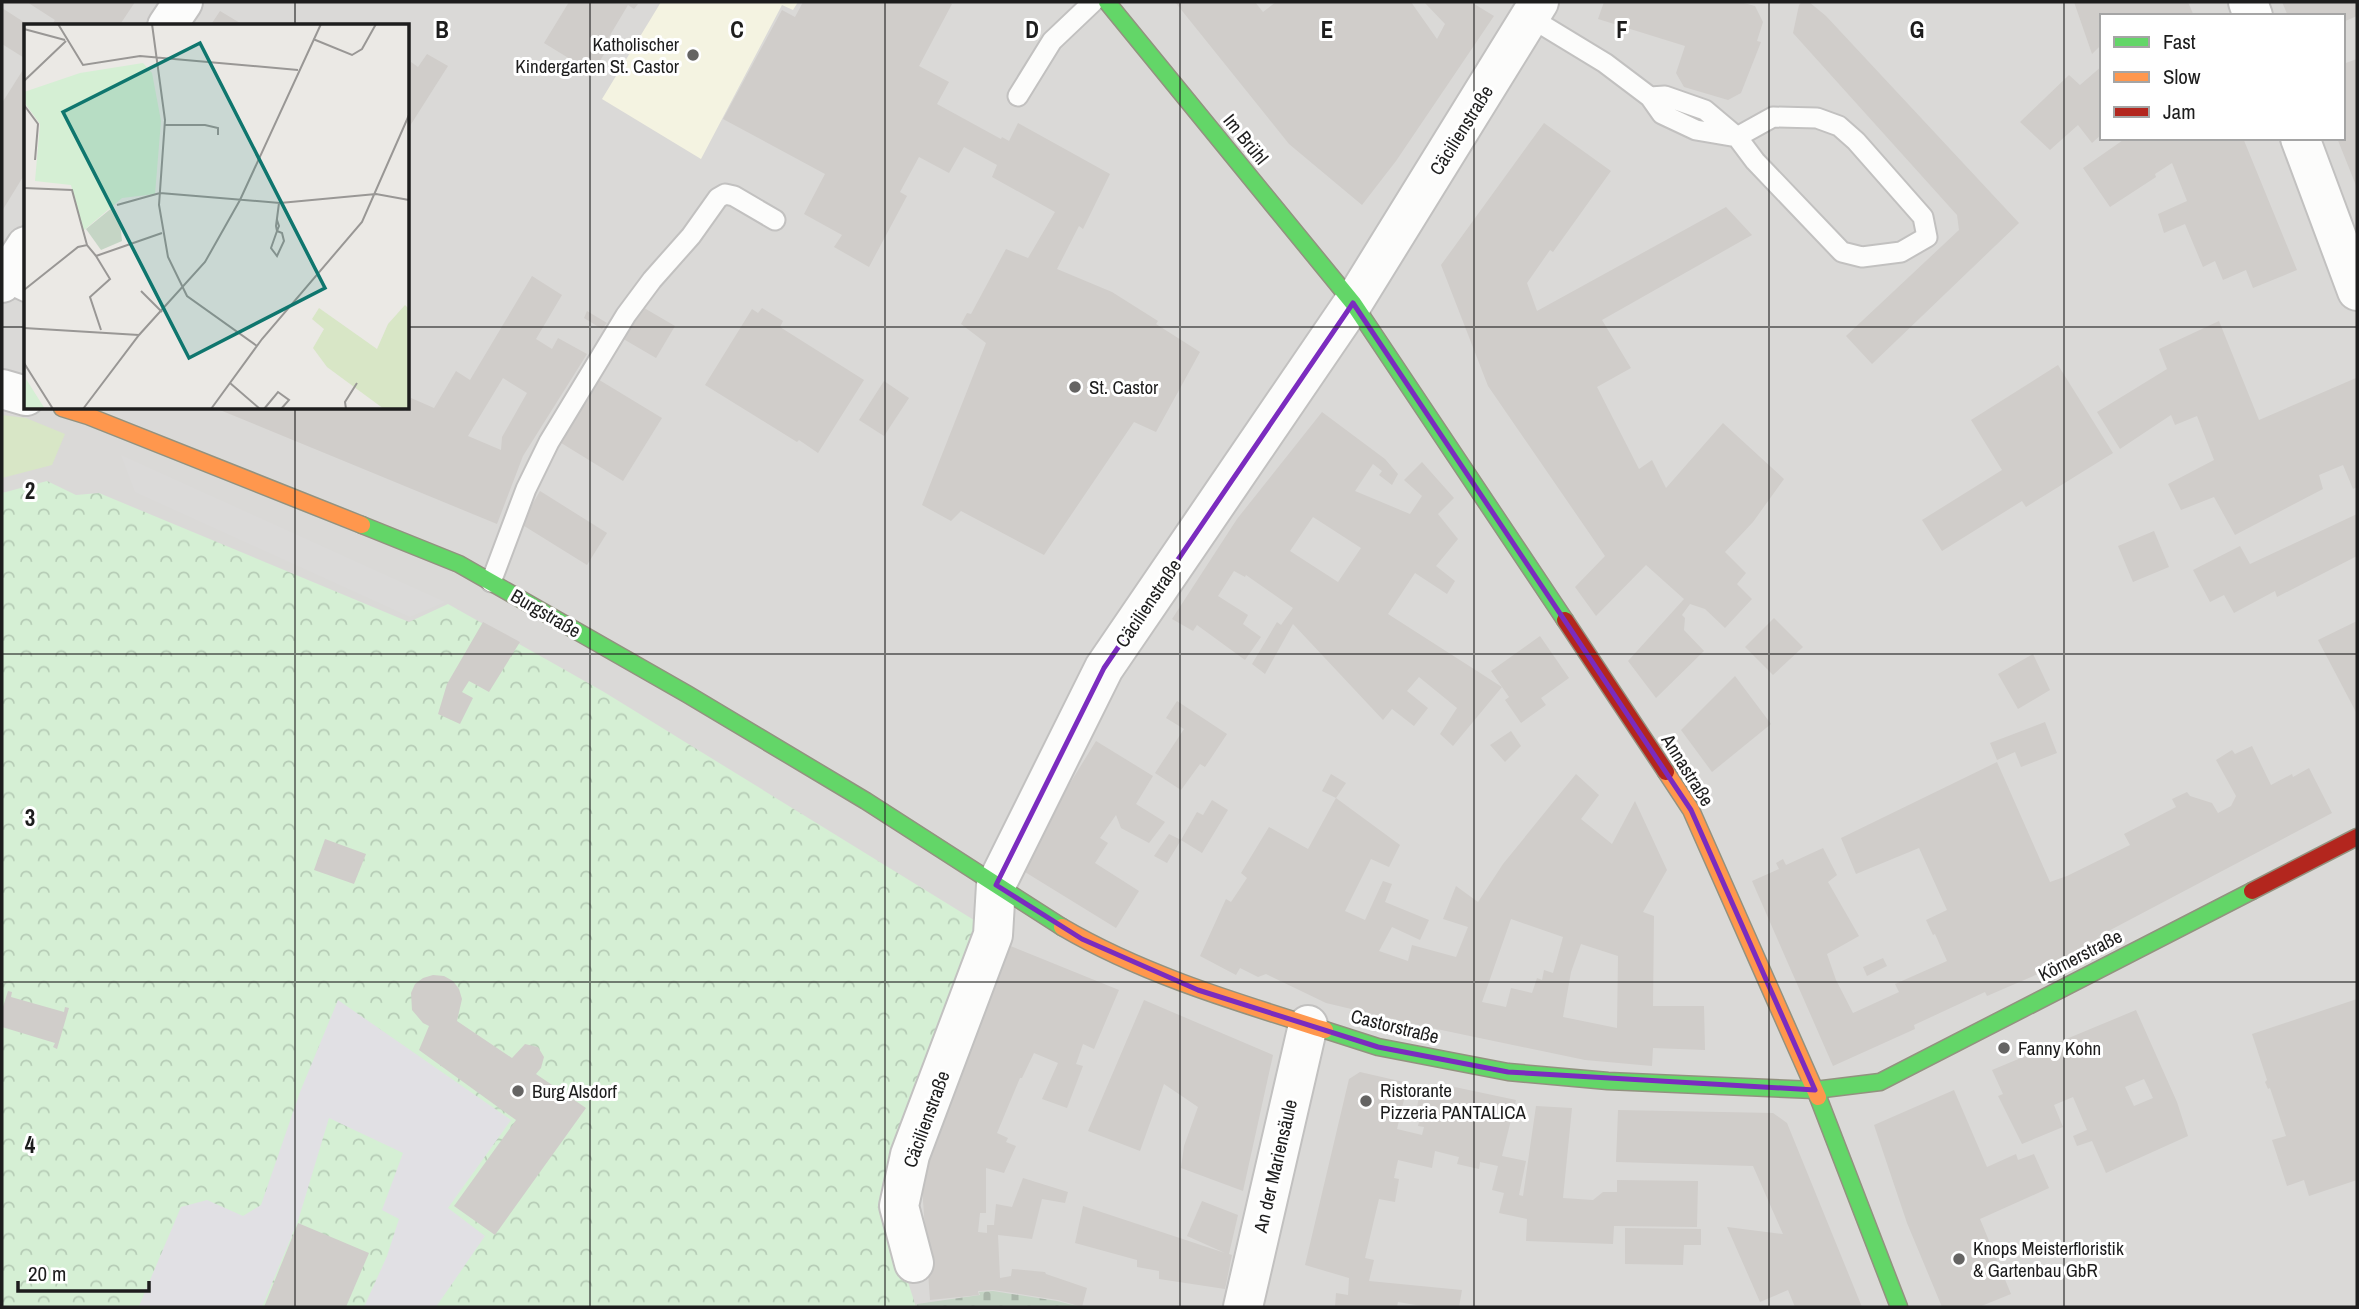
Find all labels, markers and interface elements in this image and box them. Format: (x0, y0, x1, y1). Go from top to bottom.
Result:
text: B (435, 14, 449, 45)
text: C (730, 14, 744, 45)
text: D (1025, 14, 1039, 45)
text: E (1321, 14, 1333, 45)
text: F (1616, 14, 1628, 45)
text: G (1910, 14, 1924, 45)
legend (2100, 14, 2345, 140)
inset map (24, 24, 410, 410)
text: Fast (2163, 27, 2196, 56)
place label: Katholischer Kindergarten St. Castor (515, 31, 680, 79)
marker: Katholischer Kindergarten St. Castor (685, 47, 701, 63)
text: Slow (2163, 62, 2201, 91)
street label: Cäcilienstraße (1423, 80, 1499, 180)
text: Jam (2163, 97, 2196, 126)
street label: Im Brühl (1218, 108, 1274, 170)
place label: St. Castor (1089, 374, 1159, 400)
marker: St. Castor (1067, 379, 1083, 395)
text: 2 (25, 475, 35, 506)
street label: Cäcilienstraße (1109, 554, 1187, 652)
street label: Burgstraße (506, 582, 586, 644)
street label: Annastraße (1655, 728, 1720, 811)
text: 3 (25, 802, 35, 833)
street label: Körnerstraße (2034, 923, 2126, 987)
street label: Castorstraße (1348, 1002, 1442, 1050)
place label: Fanny Kohn (2018, 1035, 2101, 1061)
marker: Fanny Kohn (1996, 1040, 2012, 1056)
street label: Cäcilienstraße (896, 1067, 956, 1171)
place label: Ristorante Pizzeria PANTALICA (1380, 1077, 1526, 1125)
place label: Burg Alsdorf (532, 1078, 618, 1104)
marker: Burg Alsdorf (510, 1083, 526, 1099)
marker: Ristorante Pizzeria PANTALICA (1358, 1093, 1374, 1109)
street label: An der Mariensäule (1247, 1097, 1303, 1236)
text: 4 (25, 1129, 36, 1160)
place label: Knops Meisterfloristik & Gartenbau GbR (1973, 1235, 2124, 1283)
scale bar (18, 1250, 149, 1294)
marker: Knops Meisterfloristik & Gartenbau GbR (1951, 1251, 1967, 1267)
text: 20 m (28, 1259, 66, 1288)

